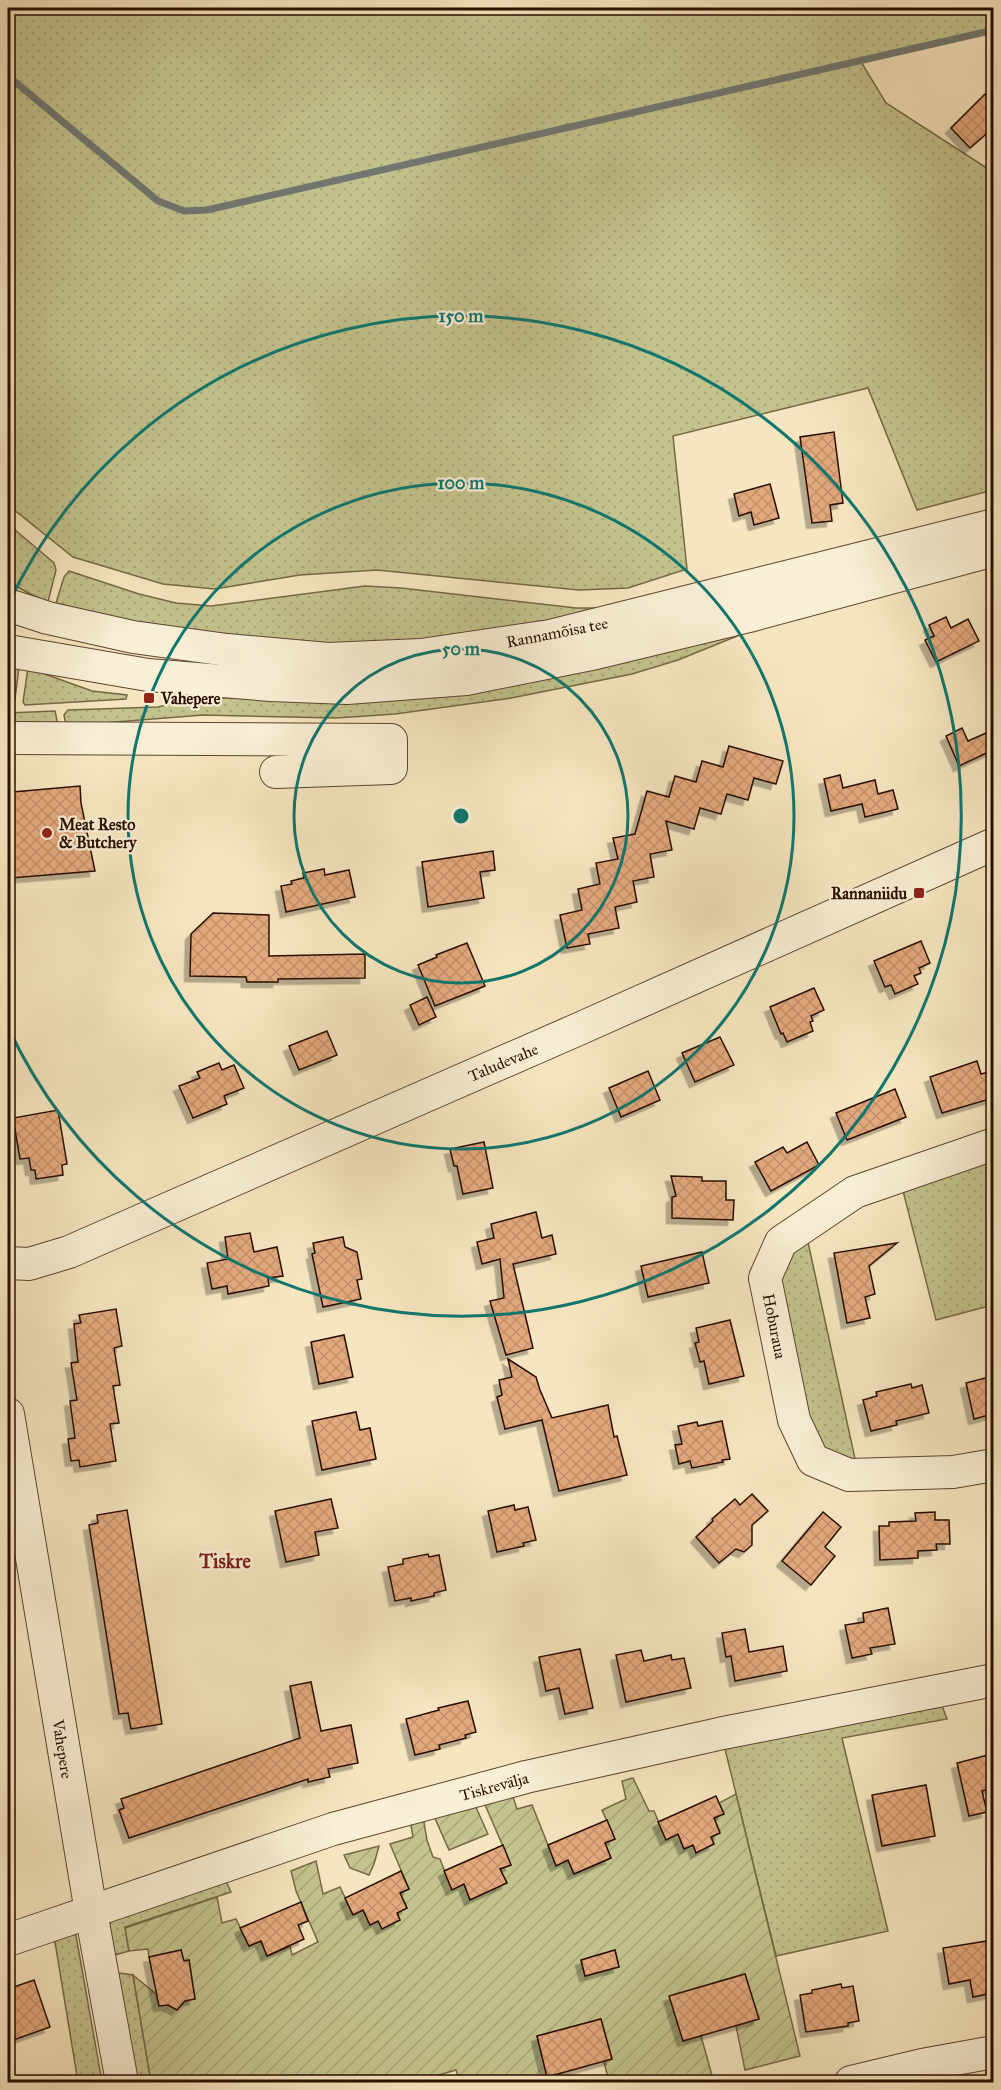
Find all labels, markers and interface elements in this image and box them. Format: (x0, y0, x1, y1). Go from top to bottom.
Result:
text: 150 m (439, 305, 484, 327)
text: 100 m (438, 472, 485, 494)
street label: Rannamõisa tee (505, 613, 610, 652)
text: 50 m (442, 638, 481, 660)
place label: Vahepere (160, 689, 221, 709)
marker: Vahepere (142, 691, 156, 705)
centre of rings (451, 806, 471, 826)
place label: Meat Resto & Butchery (59, 815, 138, 853)
marker: Meat Resto & Butchery (40, 826, 54, 840)
place label: Rannaniidu (831, 884, 907, 903)
marker: Rannaniidu (912, 886, 926, 900)
street label: Taludevahe (465, 1039, 541, 1086)
street label: Hoburaua (759, 1292, 790, 1361)
district label: Tiskre (198, 1549, 251, 1573)
street label: Vahepere (48, 1717, 77, 1780)
street label: Tiskrevälja (458, 1768, 531, 1805)

